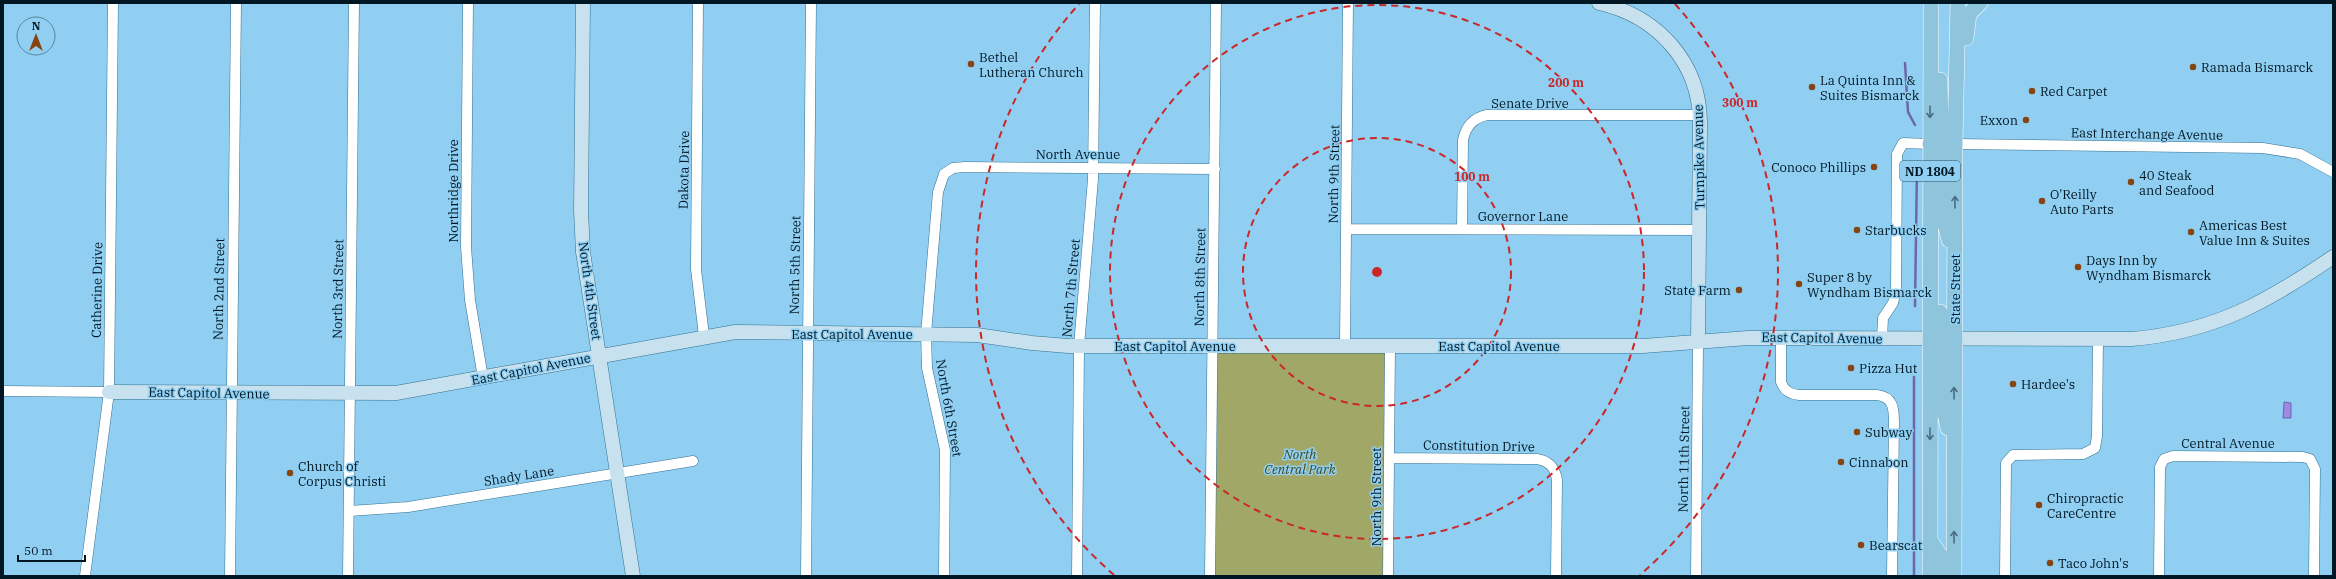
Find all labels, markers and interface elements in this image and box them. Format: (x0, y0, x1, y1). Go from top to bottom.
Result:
north arrow (16, 16, 56, 56)
text: N (32, 19, 41, 33)
place label: Bethel Lutheran Church (979, 49, 1084, 81)
marker: Bethel Lutheran Church (966, 59, 976, 69)
place label: Ramada Bismarck (2201, 59, 2313, 76)
marker: Ramada Bismarck (2188, 62, 2198, 72)
place label: La Quinta Inn & Suites Bismarck (1820, 72, 1920, 104)
text: 200 m (1548, 75, 1584, 90)
marker: La Quinta Inn & Suites Bismarck (1807, 82, 1817, 92)
place label: Red Carpet (2040, 83, 2108, 100)
marker: Red Carpet (2027, 86, 2037, 96)
street label: Senate Drive (1491, 95, 1569, 112)
text: 300 m (1722, 95, 1758, 110)
street label: Turnpike Avenue (1690, 104, 1708, 210)
one-way arrow (1926, 105, 1934, 118)
place label: Exxon (1980, 112, 2018, 129)
marker: Exxon (2021, 115, 2031, 125)
street label: North 9th Street (1325, 124, 1343, 224)
street label: East Interchange Avenue (2071, 124, 2223, 144)
street label: Dakota Drive (675, 131, 693, 209)
street label: Northridge Drive (445, 139, 462, 243)
street label: North Avenue (1036, 146, 1120, 163)
place label: Conoco Phillips (1771, 159, 1866, 176)
road number: ND 1804 (1900, 161, 1960, 181)
marker: Conoco Phillips (1869, 162, 1879, 172)
place label: 40 Steak and Seafood (2139, 167, 2214, 199)
text: 100 m (1454, 169, 1490, 184)
marker: 40 Steak and Seafood (2126, 177, 2136, 187)
place label: O'Reilly Auto Parts (2050, 186, 2114, 218)
one-way arrow (1951, 196, 1959, 209)
marker: O'Reilly Auto Parts (2037, 196, 2047, 206)
street label: Governor Lane (1478, 208, 1568, 225)
street label: North 5th Street (786, 215, 804, 315)
place label: Americas Best Value Inn & Suites (2199, 217, 2310, 249)
place label: Starbucks (1865, 222, 1927, 239)
marker: Starbucks (1852, 225, 1862, 235)
street label: North 8th Street (1191, 227, 1209, 327)
marker: Americas Best Value Inn & Suites (2186, 227, 2196, 237)
street label: North 2nd Street (210, 237, 228, 340)
street label: North 3rd Street (329, 238, 347, 339)
street label: North 7th Street (1058, 238, 1084, 338)
street label: North 4th Street (575, 241, 605, 342)
street label: Catherine Drive (88, 242, 106, 338)
place label: Days Inn by Wyndham Bismarck (2086, 252, 2211, 284)
street label: State Street (1947, 253, 1964, 324)
marker: Days Inn by Wyndham Bismarck (2073, 262, 2083, 272)
centre of rings (1370, 265, 1384, 279)
place label: Super 8 by Wyndham Bismarck (1807, 269, 1932, 301)
marker: Super 8 by Wyndham Bismarck (1794, 279, 1804, 289)
place label: State Farm (1664, 282, 1731, 299)
marker: State Farm (1734, 285, 1744, 295)
street label: East Capitol Avenue (791, 326, 913, 343)
street label: East Capitol Avenue (1761, 328, 1883, 348)
street label: East Capitol Avenue (1114, 338, 1236, 355)
street label: East Capitol Avenue (1438, 338, 1560, 355)
street label: East Capitol Avenue (470, 349, 592, 389)
street label: North 6th Street (932, 358, 966, 459)
place label: Pizza Hut (1859, 360, 1918, 377)
marker: Pizza Hut (1846, 363, 1856, 373)
place label: Hardee's (2021, 376, 2075, 393)
marker: Hardee's (2008, 379, 2018, 389)
street label: East Capitol Avenue (148, 383, 270, 403)
one-way arrow (1950, 387, 1958, 400)
street label: North 11th Street (1675, 405, 1693, 513)
place label: Subway (1865, 424, 1912, 441)
marker: Subway (1852, 427, 1862, 437)
one-way arrow (1926, 427, 1934, 440)
street label: Central Avenue (2181, 435, 2275, 452)
street label: Constitution Drive (1423, 437, 1535, 455)
park label: North Central Park (1264, 446, 1336, 478)
street label: North 9th Street (1368, 447, 1385, 547)
place label: Cinnabon (1849, 454, 1909, 471)
marker: Cinnabon (1836, 457, 1846, 467)
place label: Church of Corpus Christi (298, 458, 386, 490)
street label: Shady Lane (483, 462, 555, 490)
marker: Church of Corpus Christi (285, 468, 295, 478)
place label: Chiropractic CareCentre (2047, 490, 2124, 522)
marker: Chiropractic CareCentre (2034, 500, 2044, 510)
one-way arrow (1950, 531, 1958, 544)
scale bar (18, 537, 85, 563)
place label: Bearscat (1869, 537, 1923, 554)
marker: Bearscat (1856, 540, 1866, 550)
text: 50 m (24, 543, 53, 558)
place label: Taco John's (2058, 555, 2129, 572)
marker: Taco John's (2045, 558, 2055, 568)

